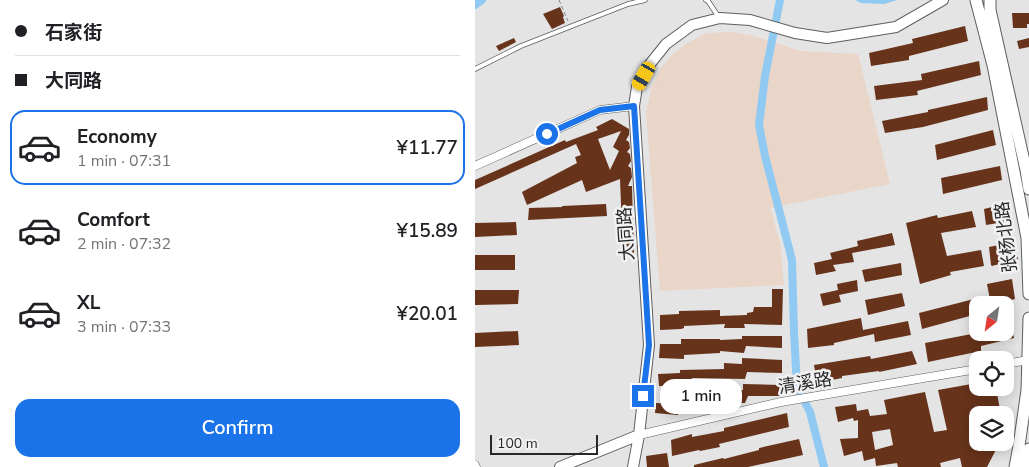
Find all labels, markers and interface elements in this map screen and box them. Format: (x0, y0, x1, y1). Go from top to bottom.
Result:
text: 石家街 (45, 20, 102, 46)
car (630, 59, 657, 93)
text: 大同路 (45, 68, 102, 94)
route start (536, 123, 558, 145)
text: Economy (77, 124, 157, 150)
icon: car (17, 125, 62, 170)
text: ¥11.77 (396, 135, 458, 161)
text: 1 min · 07:31 (77, 150, 171, 172)
street label: 张杨北路 (990, 200, 1022, 274)
street label: 大同路 (612, 206, 640, 262)
text: Comfort (77, 207, 150, 233)
icon: car (17, 208, 62, 253)
text: ¥15.89 (396, 218, 458, 244)
text: 2 min · 07:32 (77, 233, 171, 255)
text: XL (77, 290, 100, 316)
icon: car (17, 291, 62, 336)
north arrow (969, 296, 1014, 341)
map controls (969, 296, 1014, 451)
text: ¥20.01 (396, 301, 458, 327)
text: 3 min · 07:33 (77, 316, 171, 338)
button: locate (969, 351, 1014, 396)
street label: 清溪路 (776, 367, 834, 399)
callout: 1 min (661, 378, 743, 414)
route end (632, 385, 654, 407)
text: 1 min (681, 385, 721, 407)
button: Confirm (15, 399, 460, 457)
button: layers (969, 406, 1014, 451)
scale bar (490, 432, 597, 455)
text: 100 m (497, 434, 538, 453)

